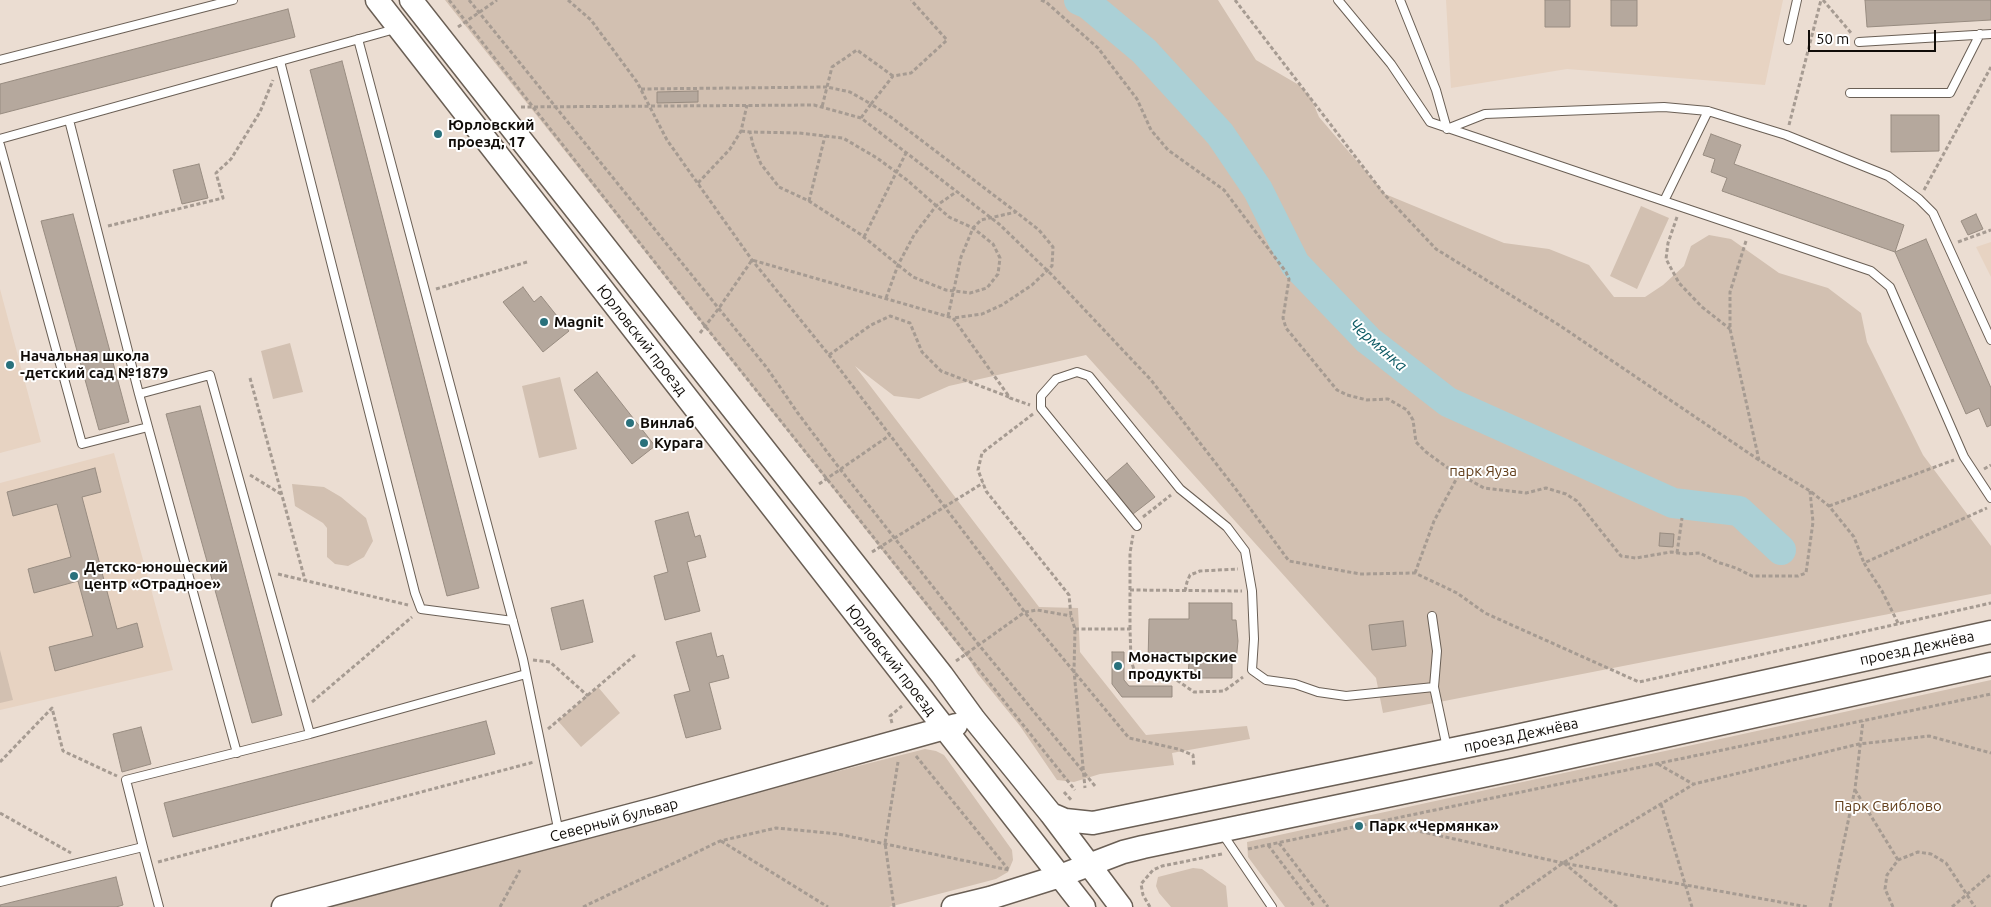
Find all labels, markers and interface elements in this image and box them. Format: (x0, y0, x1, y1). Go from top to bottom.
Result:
scale bar (1811, 20, 1938, 52)
text: 50 m (1816, 30, 1849, 47)
place label: Юрловский проезд, 17 (448, 116, 534, 151)
marker: Юрловский проезд, 17 (432, 128, 444, 140)
street label: Юрловский проезд (593, 281, 691, 399)
place label: Magnit (554, 313, 604, 331)
water label: Чермянка (1345, 315, 1411, 375)
marker: Magnit (538, 316, 550, 328)
place label: Начальная школа -детский сад №1879 (20, 347, 168, 382)
marker: Начальная школа -детский сад №1879 (4, 359, 16, 371)
place label: Винлаб (640, 414, 694, 432)
marker: Винлаб (624, 417, 636, 429)
place label: Курага (654, 434, 703, 452)
marker: Курага (638, 437, 650, 449)
park label: парк Яуза (1449, 462, 1517, 480)
place label: Детско-юношеский центр «Отрадное» (84, 558, 228, 593)
marker: Детско-юношеский центр «Отрадное» (68, 570, 80, 582)
street label: Юрловский проезд (842, 601, 940, 719)
street label: проезд Дежнёва (1858, 627, 1976, 669)
place label: Монастырские продукты (1128, 648, 1237, 683)
marker: Монастырские продукты (1112, 660, 1124, 672)
street label: проезд Дежнёва (1462, 714, 1580, 756)
street label: Северный бульвар (548, 794, 680, 846)
park label: Парк Свиблово (1834, 797, 1942, 815)
place label: Парк «Чермянка» (1369, 817, 1499, 835)
marker: Парк «Чермянка» (1353, 820, 1365, 832)

